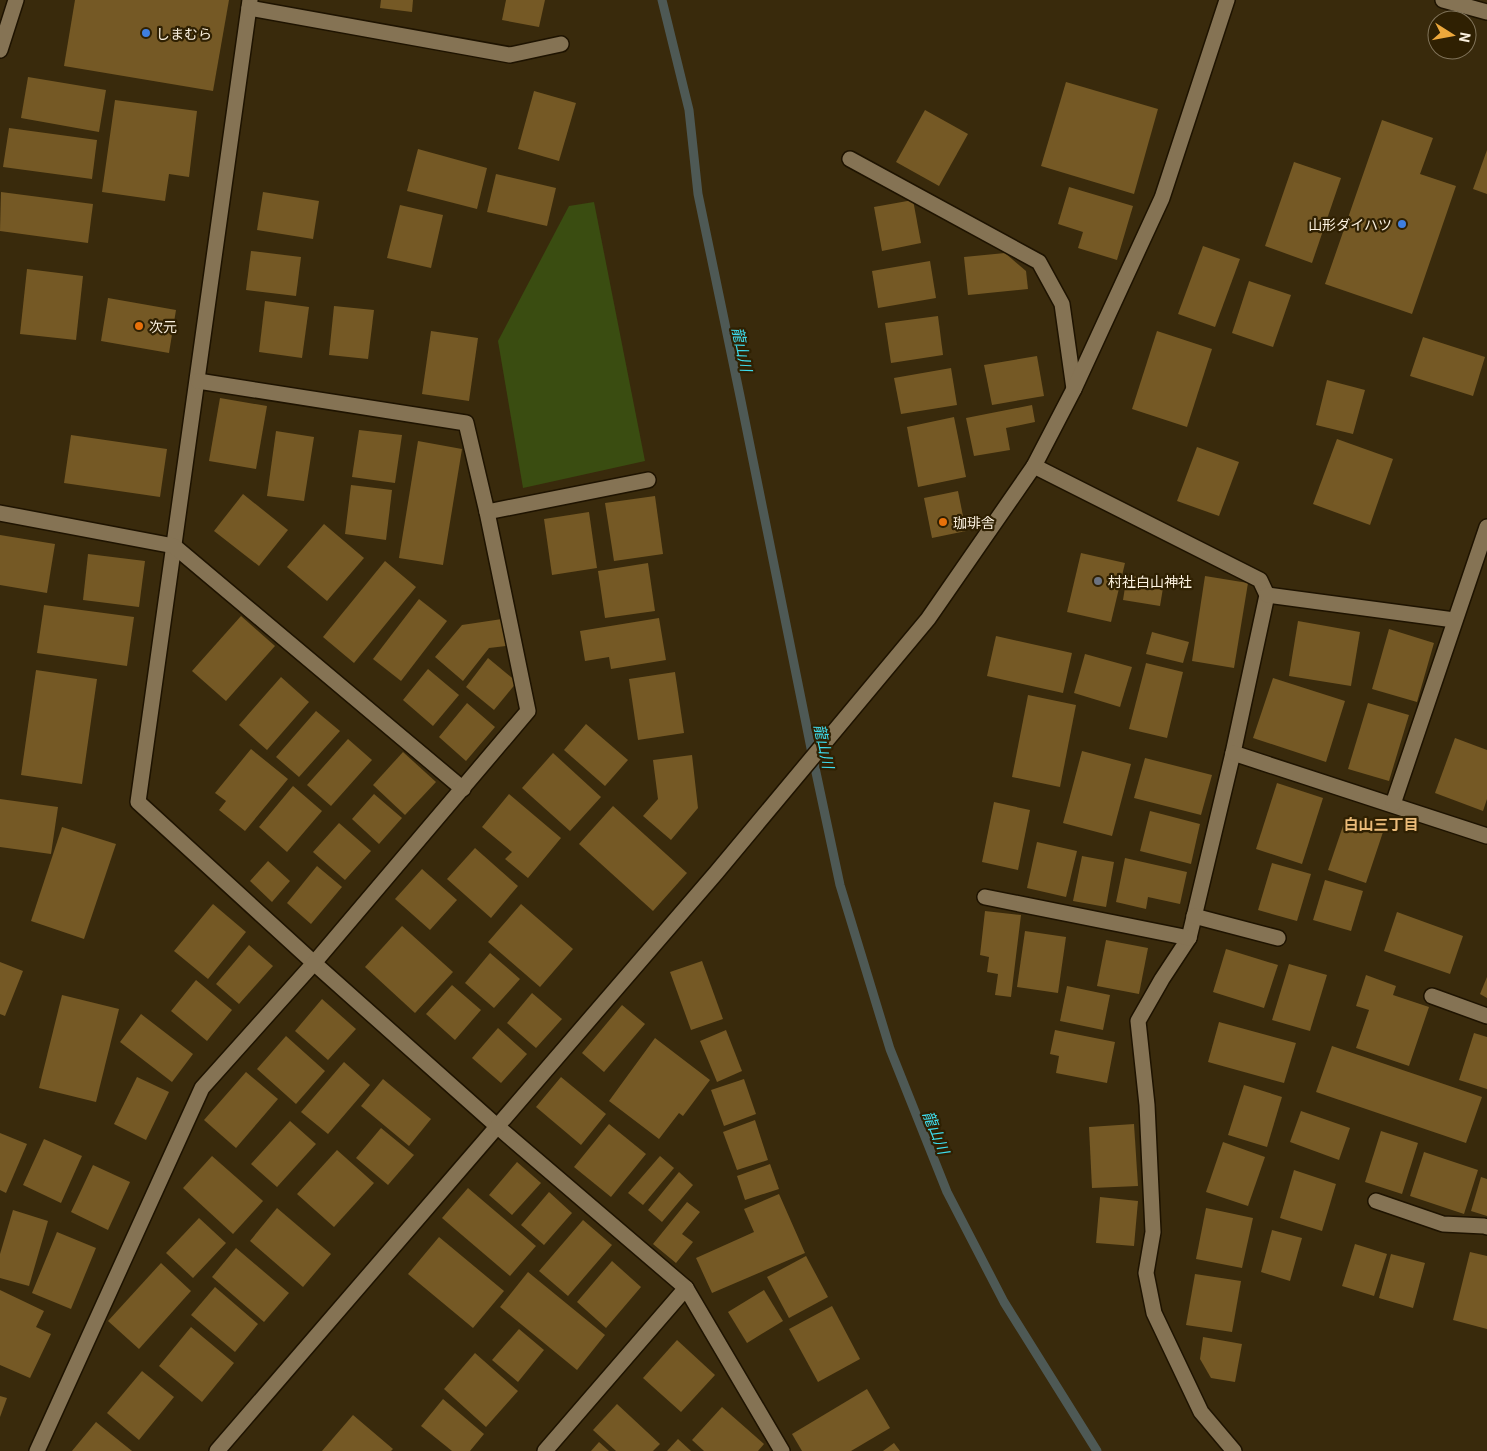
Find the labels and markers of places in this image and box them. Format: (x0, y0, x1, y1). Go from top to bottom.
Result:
place label: しまむら (156, 23, 212, 43)
marker: しまむら (140, 27, 152, 39)
place label: 山形ダイハツ (1308, 214, 1392, 234)
marker: 山形ダイハツ (1396, 218, 1408, 230)
place label: 次元 (149, 316, 177, 336)
marker: 次元 (133, 320, 145, 332)
place label: 珈琲舎 (953, 512, 995, 532)
marker: 珈琲舎 (937, 516, 949, 528)
place label: 村社白山神社 (1108, 571, 1192, 591)
marker: 村社白山神社 (1092, 575, 1104, 587)

